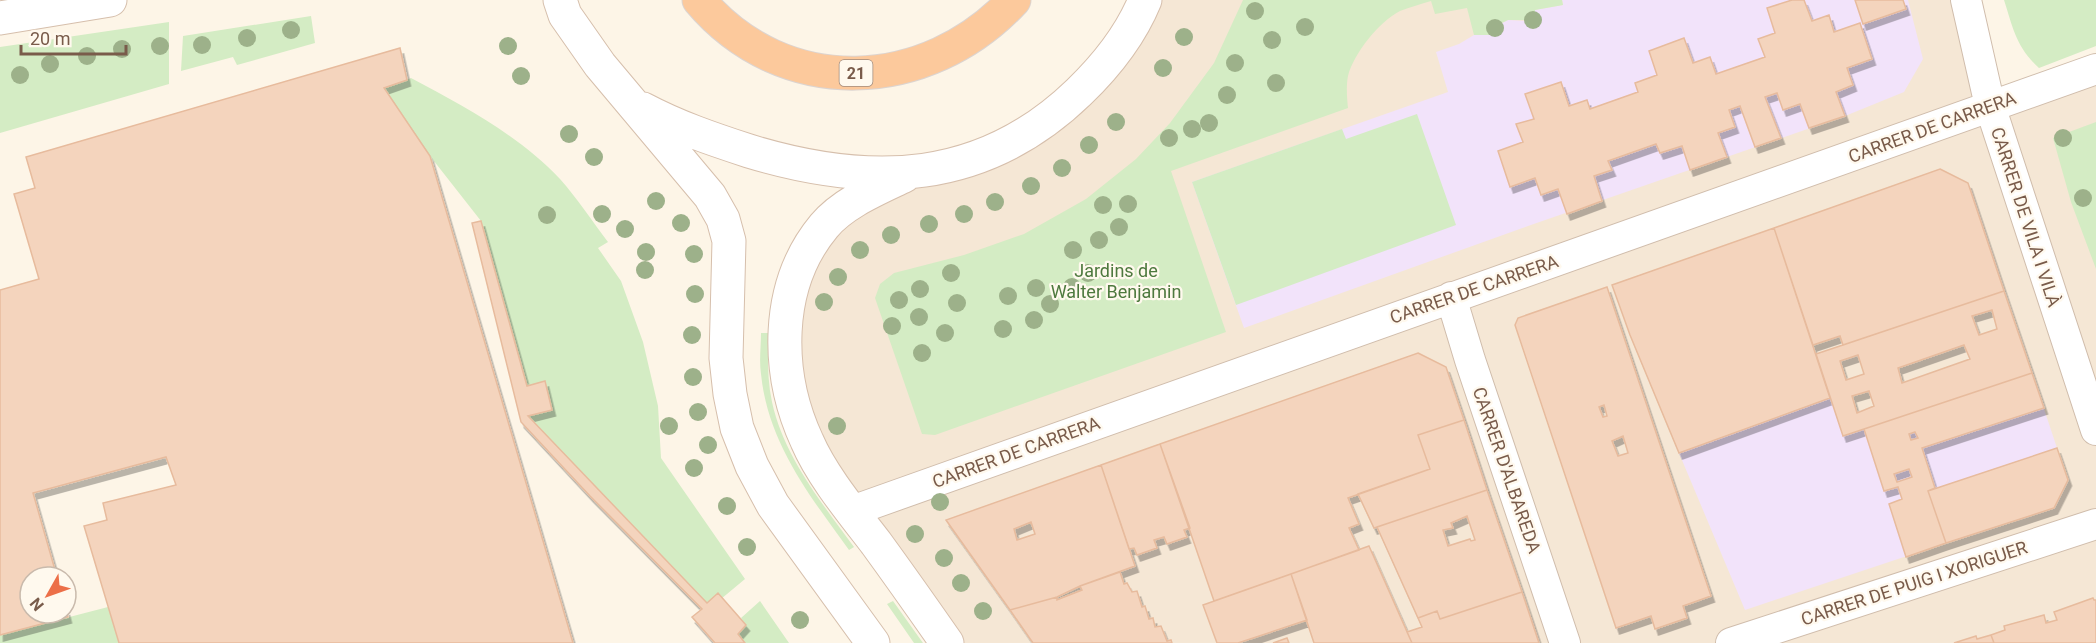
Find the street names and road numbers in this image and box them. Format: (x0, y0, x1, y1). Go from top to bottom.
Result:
road number: 21 (840, 60, 872, 86)
street label: CARRER DE CARRERA (1845, 87, 2019, 167)
street label: CARRER DE VILA I VILÀ (1987, 125, 2065, 310)
street label: CARRER DE CARRERA (1387, 250, 1561, 328)
street label: CARRER D'ALBAREDA (1469, 384, 1545, 556)
street label: CARRER DE CARRERA (929, 412, 1103, 492)
street label: CARRER DE PUIG I XORIGUER (1798, 536, 2030, 630)

